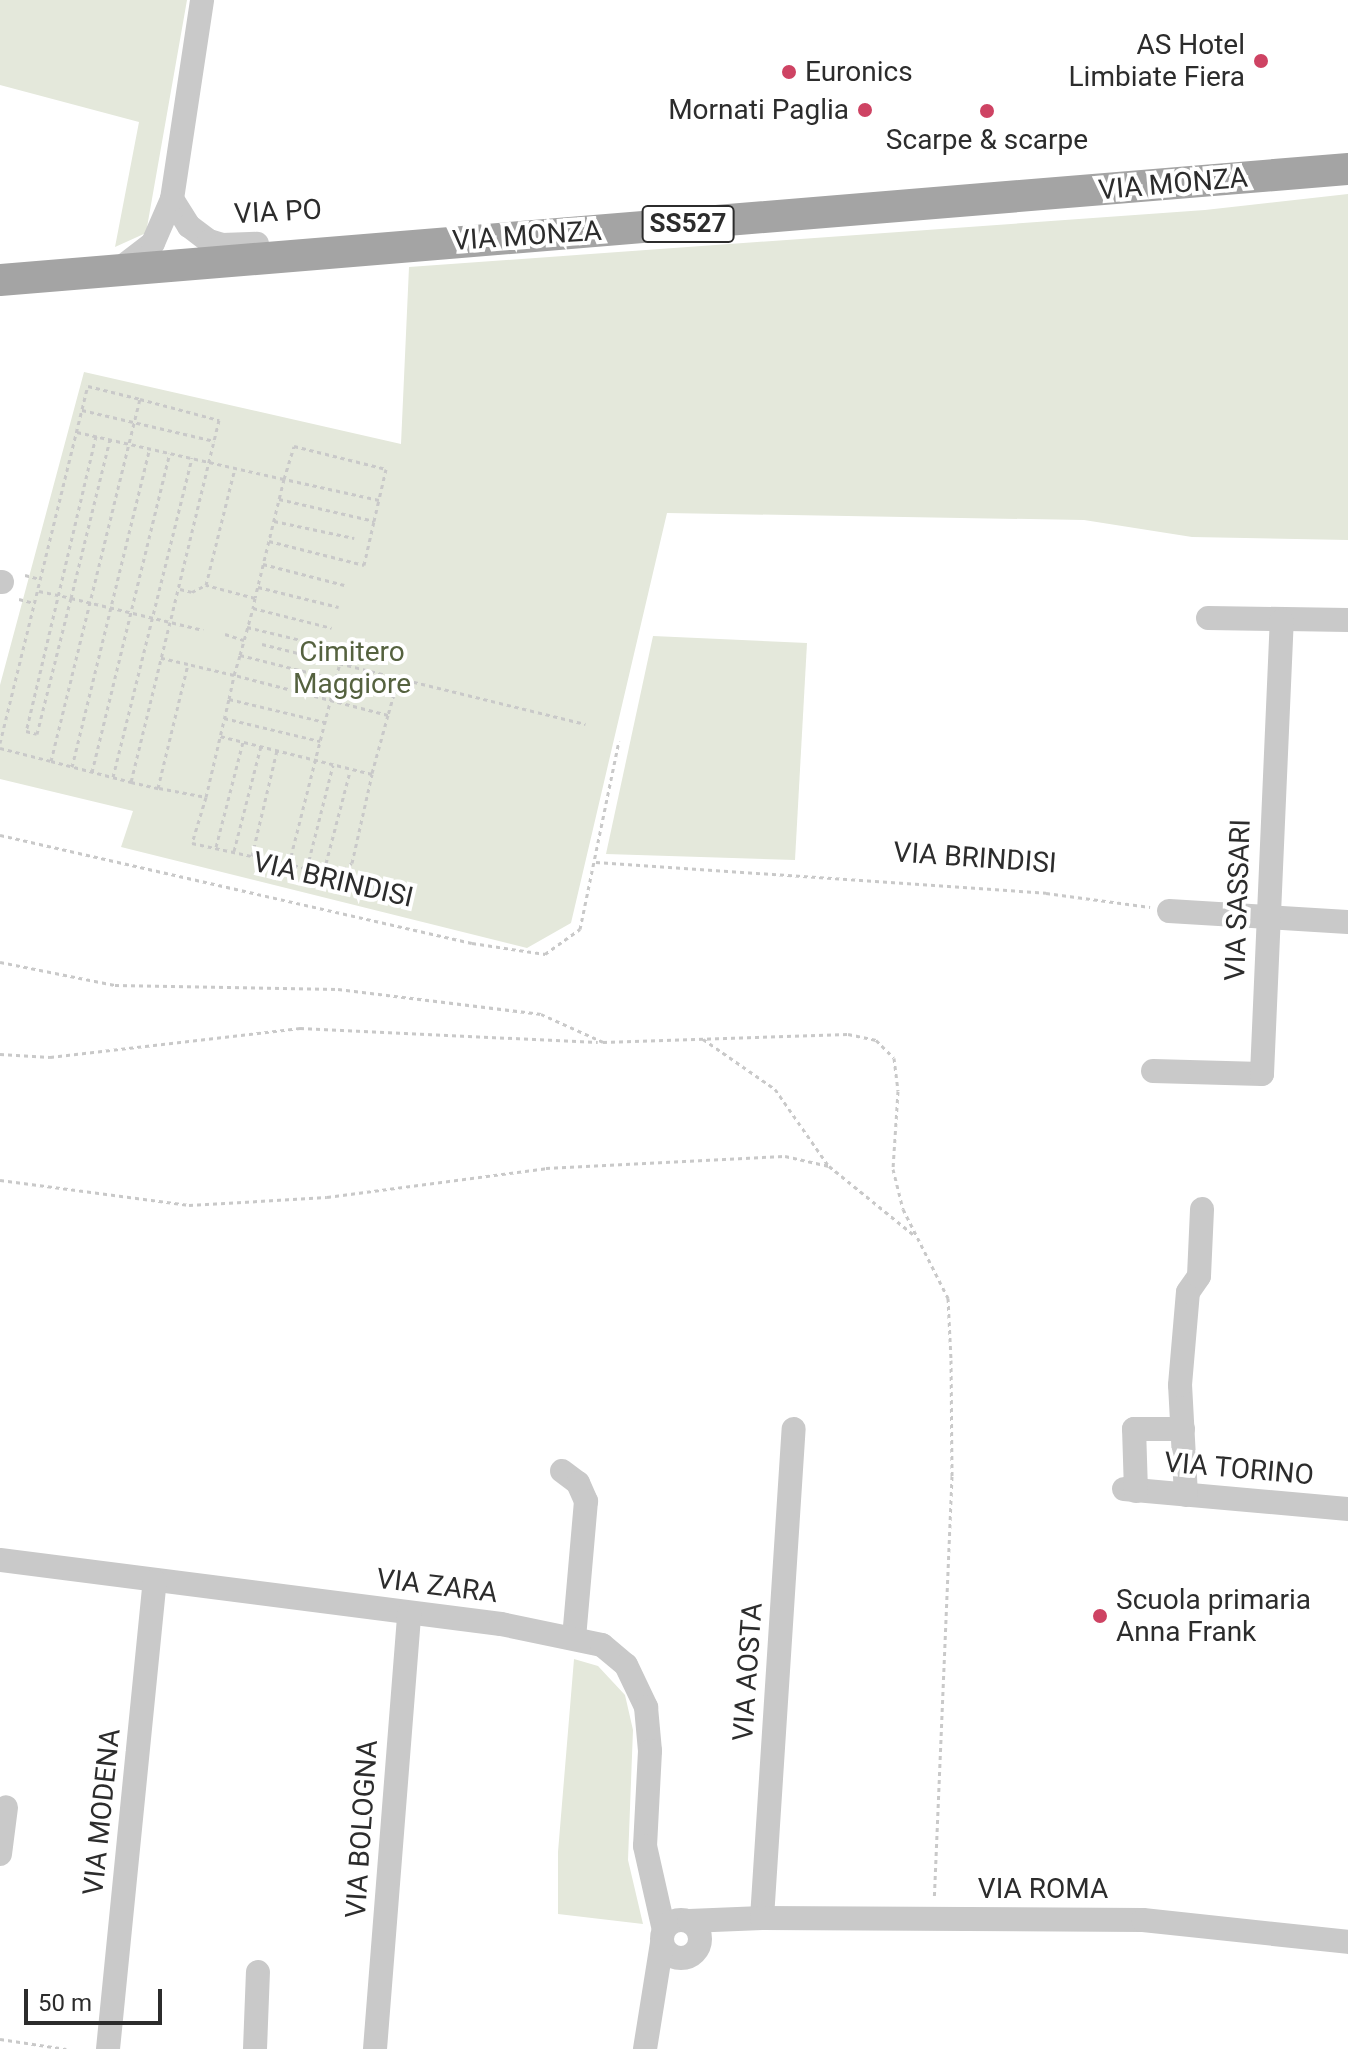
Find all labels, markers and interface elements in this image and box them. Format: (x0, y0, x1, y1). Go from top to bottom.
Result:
place label: AS Hotel Limbiate Fiera (1069, 28, 1245, 94)
marker: AS Hotel Limbiate Fiera (1252, 52, 1270, 70)
place label: Euronics (805, 55, 913, 89)
marker: Euronics (780, 63, 798, 81)
place label: Mornati Paglia (668, 93, 849, 127)
marker: Mornati Paglia (856, 101, 874, 119)
marker: Scarpe & scarpe (978, 102, 996, 120)
place label: Scarpe & scarpe (886, 123, 1088, 157)
street label: VIA MONZA (1097, 161, 1249, 207)
street label: VIA PO (233, 193, 323, 231)
road number: SS527 (640, 202, 736, 246)
street label: VIA MONZA (451, 214, 603, 258)
park label: Cimitero Maggiore (293, 635, 411, 701)
street label: VIA SASSARI (1218, 818, 1258, 982)
street label: VIA BRINDISI (892, 836, 1058, 880)
street label: VIA BRINDISI (250, 845, 416, 915)
street label: VIA TORINO (1163, 1446, 1315, 1492)
street label: VIA ZARA (375, 1562, 499, 1610)
place label: Scuola primaria Anna Frank (1116, 1583, 1311, 1649)
street label: VIA AOSTA (726, 1602, 770, 1742)
marker: Scuola primaria Anna Frank (1091, 1607, 1109, 1625)
street label: VIA MODENA (77, 1727, 127, 1897)
street label: VIA BOLOGNA (339, 1739, 385, 1919)
street label: VIA ROMA (978, 1872, 1108, 1906)
scale bar (28, 1973, 166, 2023)
text: 50 m (38, 1989, 92, 2017)

